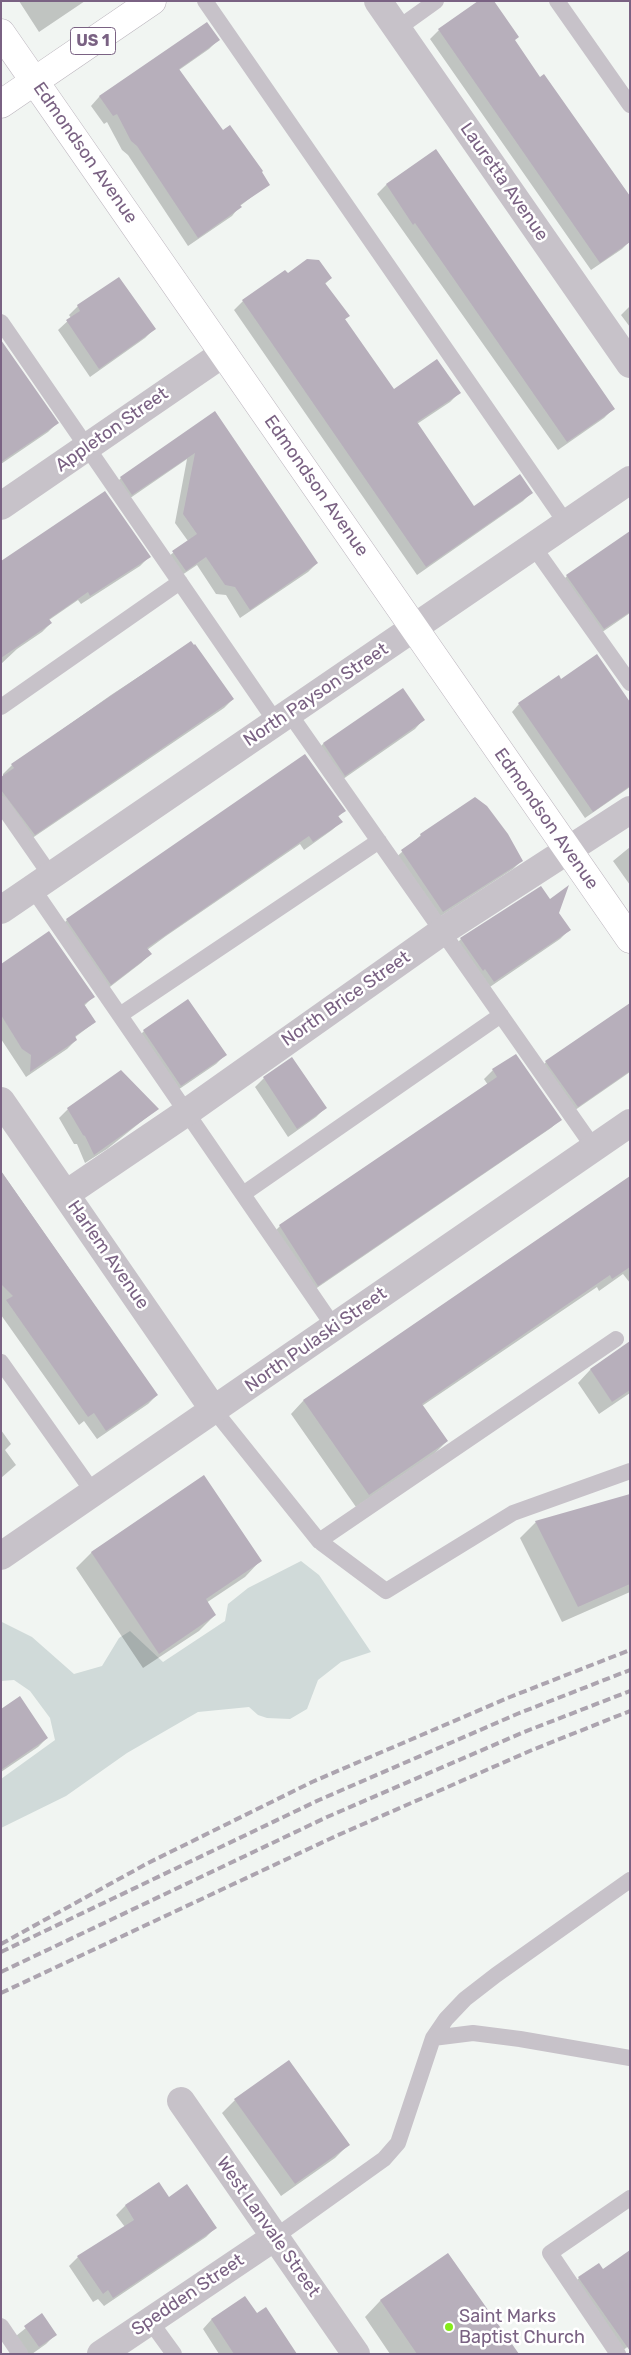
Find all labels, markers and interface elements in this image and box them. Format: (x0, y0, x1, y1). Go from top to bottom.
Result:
road number: US 1 (70, 27, 116, 54)
street label: Edmondson Avenue (28, 78, 142, 228)
street label: Lauretta Avenue (455, 119, 553, 245)
street label: Appleton Street (51, 383, 173, 477)
street label: Edmondson Avenue (259, 411, 373, 561)
street label: North Payson Street (240, 639, 392, 751)
street label: Edmondson Avenue (489, 744, 603, 894)
street label: North Brice Street (278, 947, 414, 1051)
street label: Harlem Avenue (63, 1197, 153, 1313)
street label: North Pulaski Street (241, 1283, 391, 1397)
street label: West Lanvale Street (212, 2153, 324, 2301)
street label: Spedden Street (128, 2249, 248, 2341)
place label: Saint Marks Baptist Church (459, 2306, 585, 2348)
marker: Saint Marks Baptist Church (443, 2321, 455, 2333)

